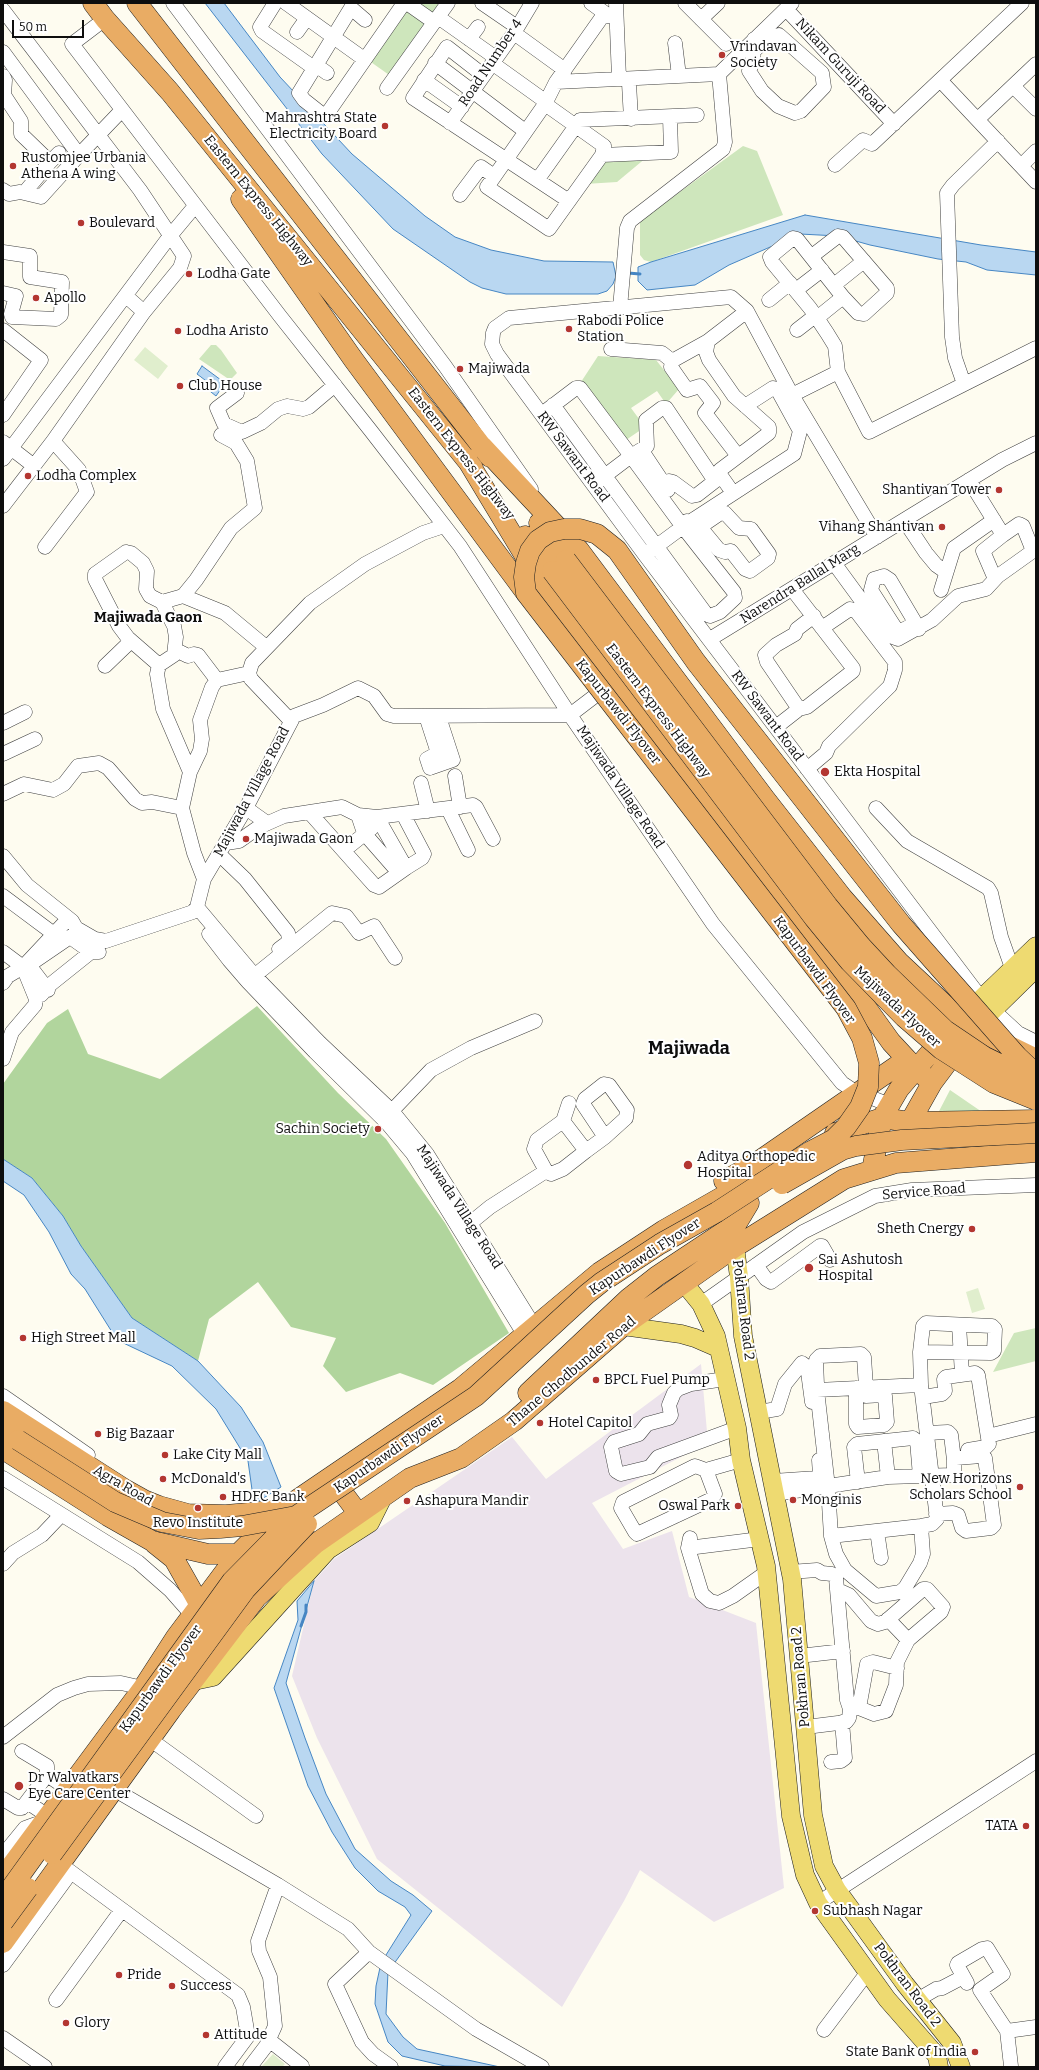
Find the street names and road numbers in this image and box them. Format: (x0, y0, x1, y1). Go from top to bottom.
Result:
street label: Nikam Guruji Road (792, 15, 888, 117)
street label: Road Number 4 (456, 16, 526, 110)
street label: Eastern Express Highway (200, 132, 316, 270)
street label: Eastern Express Highway (404, 384, 518, 524)
street label: RW Sawant Road (533, 408, 613, 506)
street label: Narendra Ballal Marg (737, 540, 863, 628)
street label: Eastern Express Highway (602, 641, 714, 781)
street label: Kapurbawdi Flyover (572, 656, 664, 768)
street label: RW Sawant Road (727, 667, 807, 765)
street label: Majiwada Village Road (573, 722, 667, 852)
street label: Majiwada Village Road (211, 724, 293, 860)
street label: Kapurbawdi Flyover (769, 913, 859, 1027)
street label: Majiwada Flyover (850, 963, 944, 1051)
street label: Majiwada Village Road (413, 1142, 505, 1272)
street label: Service Road (881, 1180, 967, 1204)
street label: Kapurbawdi Flyover (586, 1215, 704, 1299)
street label: Pokhran Road 2 (729, 1259, 757, 1361)
street label: Thane Ghodbunder Road (504, 1313, 640, 1431)
street label: Kapurbawdi Flyover (331, 1411, 447, 1497)
street label: Agra Road (90, 1462, 156, 1510)
street label: Kapurbawdi Flyover (116, 1622, 206, 1736)
street label: Pokhran Road 2 (788, 1626, 814, 1728)
street label: Pokhran Road 2 (870, 1940, 944, 2030)

